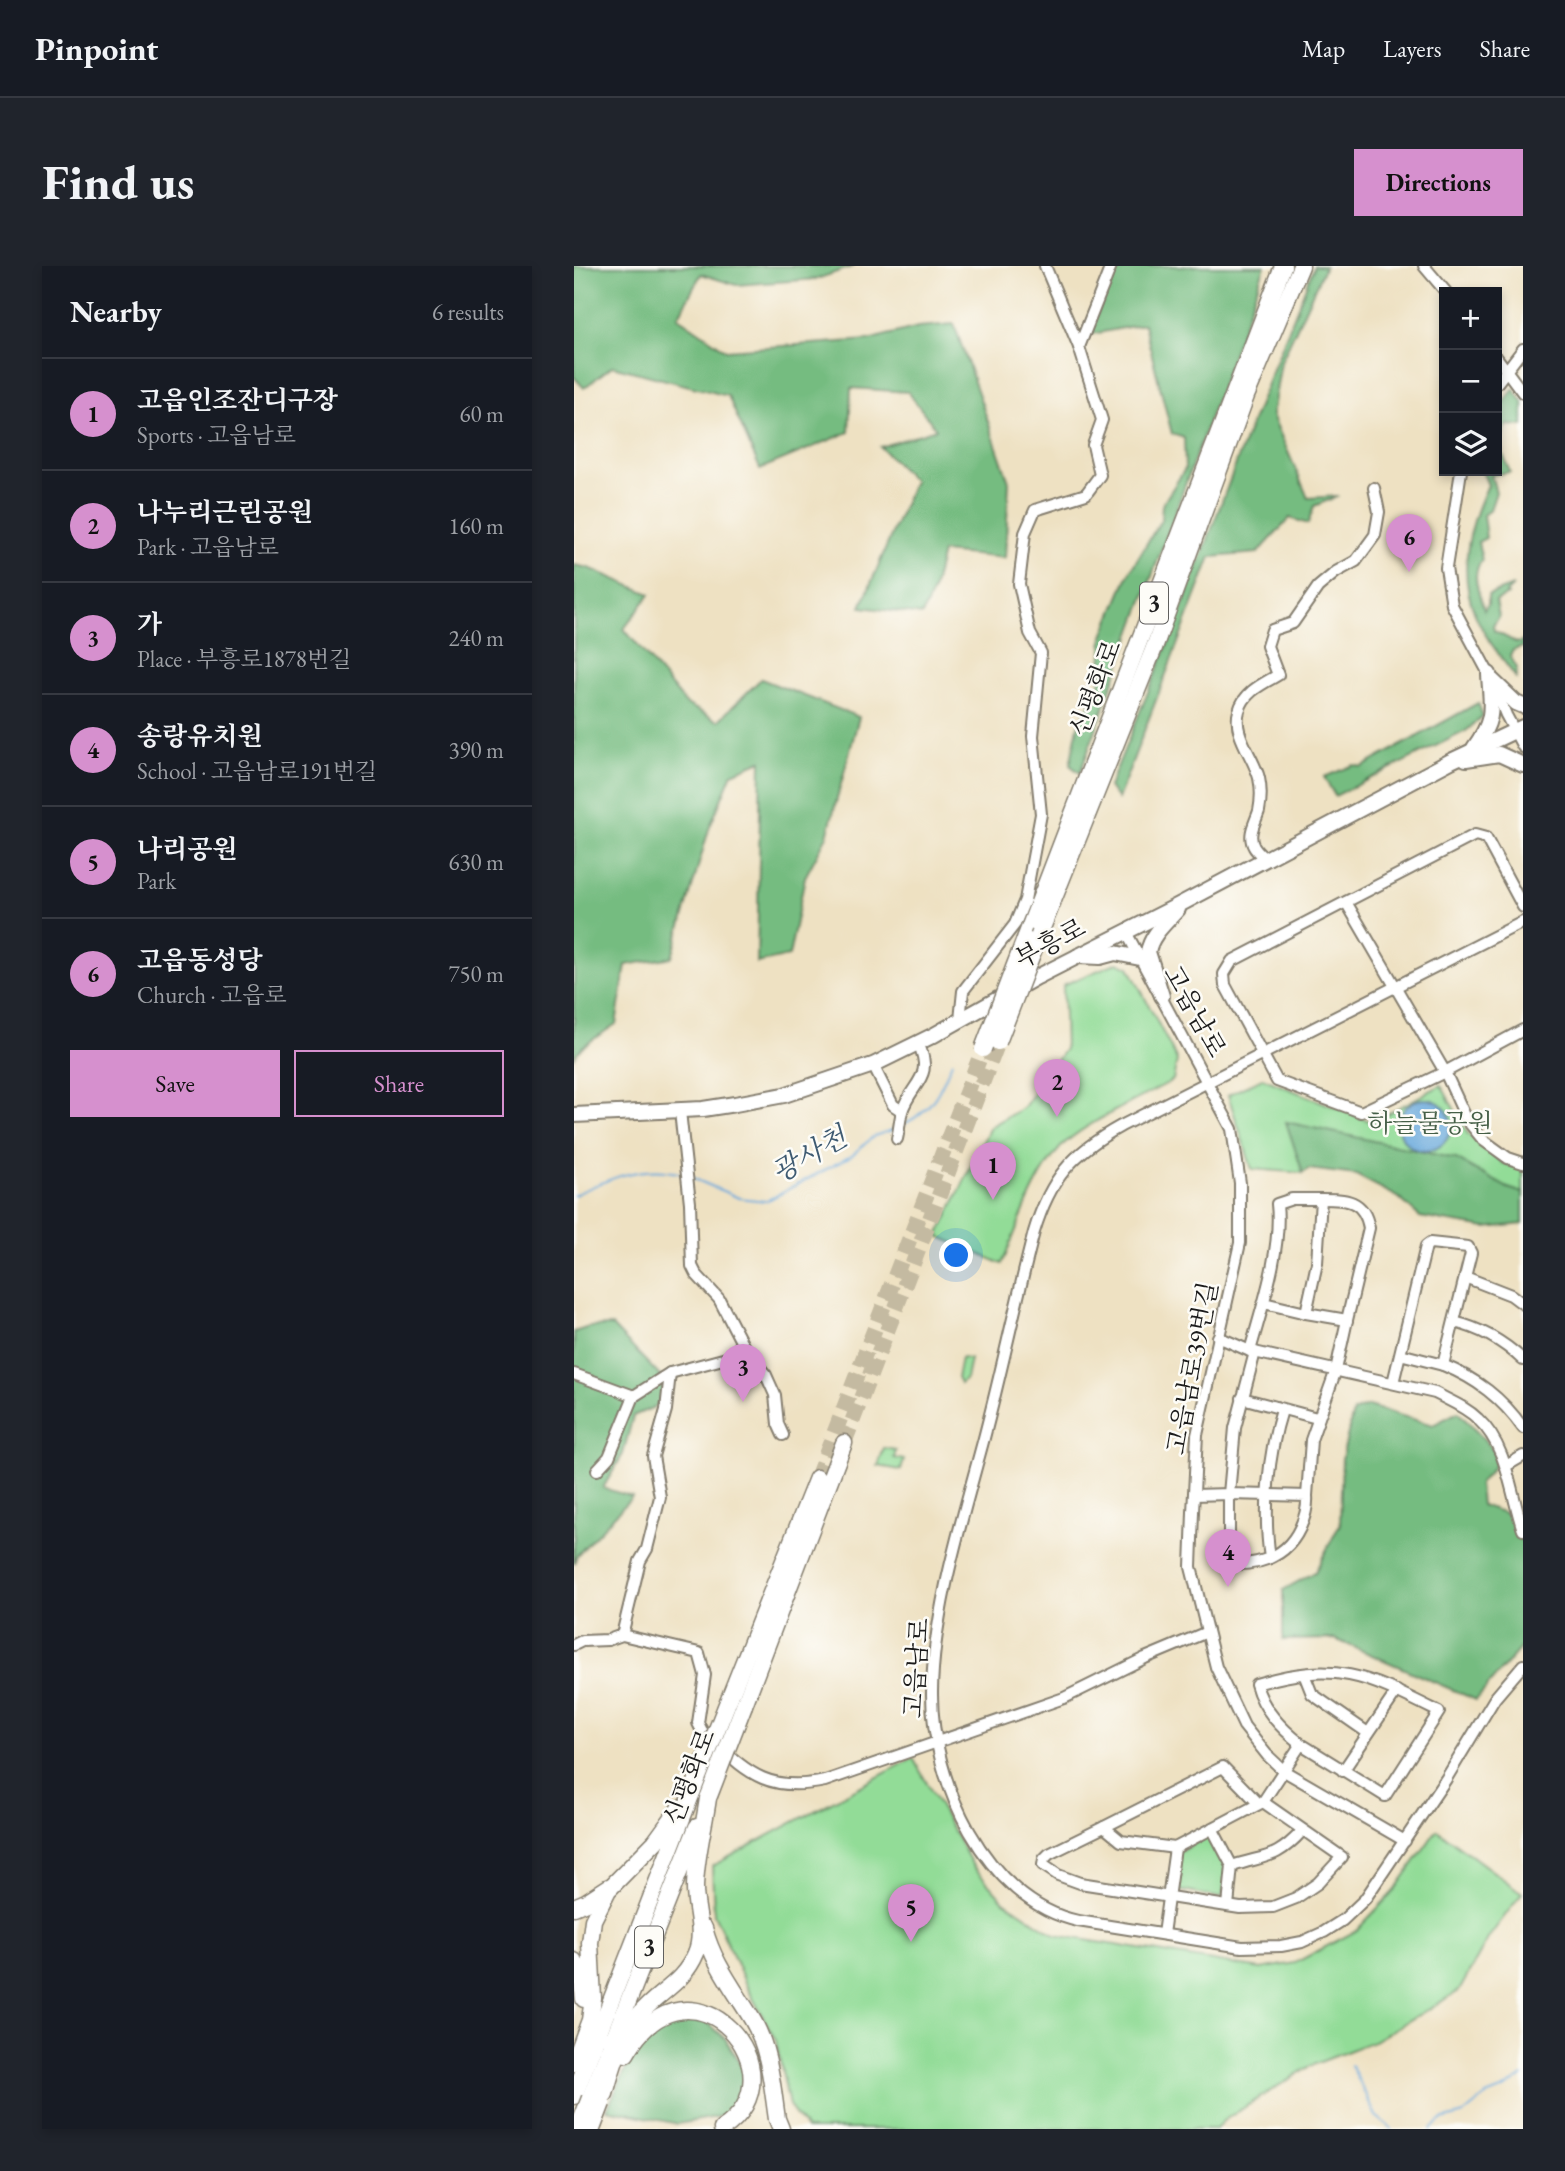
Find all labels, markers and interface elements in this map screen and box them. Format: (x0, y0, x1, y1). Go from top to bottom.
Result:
text: Pinpoint (35, 27, 158, 70)
text: Map (1302, 33, 1345, 64)
text: Layers (1383, 33, 1442, 64)
text: Share (1480, 33, 1530, 64)
button: Directions (1354, 149, 1523, 216)
text: Find us (42, 150, 194, 214)
map controls (1439, 287, 1502, 476)
button: + (1439, 287, 1502, 350)
text: Nearby (70, 292, 162, 331)
text: 6 results (432, 297, 504, 327)
button: − (1439, 350, 1502, 413)
text: 고읍인조잔디구장 (137, 383, 338, 417)
text: 1 (87, 399, 99, 429)
text: 60 m (459, 399, 504, 429)
button: layers (1439, 413, 1502, 476)
text: Sports · 고읍남로 (137, 420, 296, 450)
text: 나누리근린공원 (137, 495, 313, 529)
text: 2 (87, 511, 99, 541)
text: 160 m (448, 511, 504, 541)
pin: 6 (1386, 514, 1432, 572)
text: Park · 고읍남로 (137, 532, 279, 562)
road number: 3 (1140, 582, 1168, 624)
text: 가 (137, 607, 162, 641)
text: 3 (87, 623, 99, 653)
text: 240 m (448, 623, 504, 653)
street label: 신평화로 (1061, 635, 1129, 741)
text: Place · 부흥로1878번길 (137, 644, 351, 674)
text: 송랑유치원 (137, 719, 263, 753)
text: 4 (87, 735, 99, 765)
text: 390 m (448, 735, 504, 765)
text: School · 고읍남로191번길 (137, 756, 377, 786)
text: 나리공원 (137, 832, 237, 866)
text: 5 (87, 847, 99, 877)
text: 630 m (448, 847, 504, 877)
text: Park (137, 866, 176, 896)
street label: 부흥로 (1009, 910, 1091, 976)
text: 고읍동성당 (137, 943, 263, 977)
text: 6 (87, 959, 99, 989)
text: 750 m (448, 959, 504, 989)
street label: 고읍남로 (1156, 959, 1234, 1063)
text: Church · 고읍로 (137, 980, 287, 1010)
button: Save (70, 1050, 280, 1117)
button: Share (294, 1050, 504, 1117)
pin: 2 (1034, 1059, 1080, 1117)
park label: 하늘물공원 (1367, 1106, 1493, 1140)
water label: 광사천 (765, 1117, 855, 1190)
pin: 1 (970, 1142, 1016, 1200)
your location (939, 1238, 973, 1272)
street label: 고읍남로39번길 (1159, 1279, 1225, 1457)
pin: 3 (720, 1344, 766, 1402)
pin: 4 (1205, 1529, 1251, 1587)
street label: 고읍남로 (896, 1617, 936, 1719)
street label: 신평화로 (655, 1724, 723, 1830)
pin: 5 (888, 1884, 934, 1942)
road number: 3 (635, 1926, 663, 1968)

